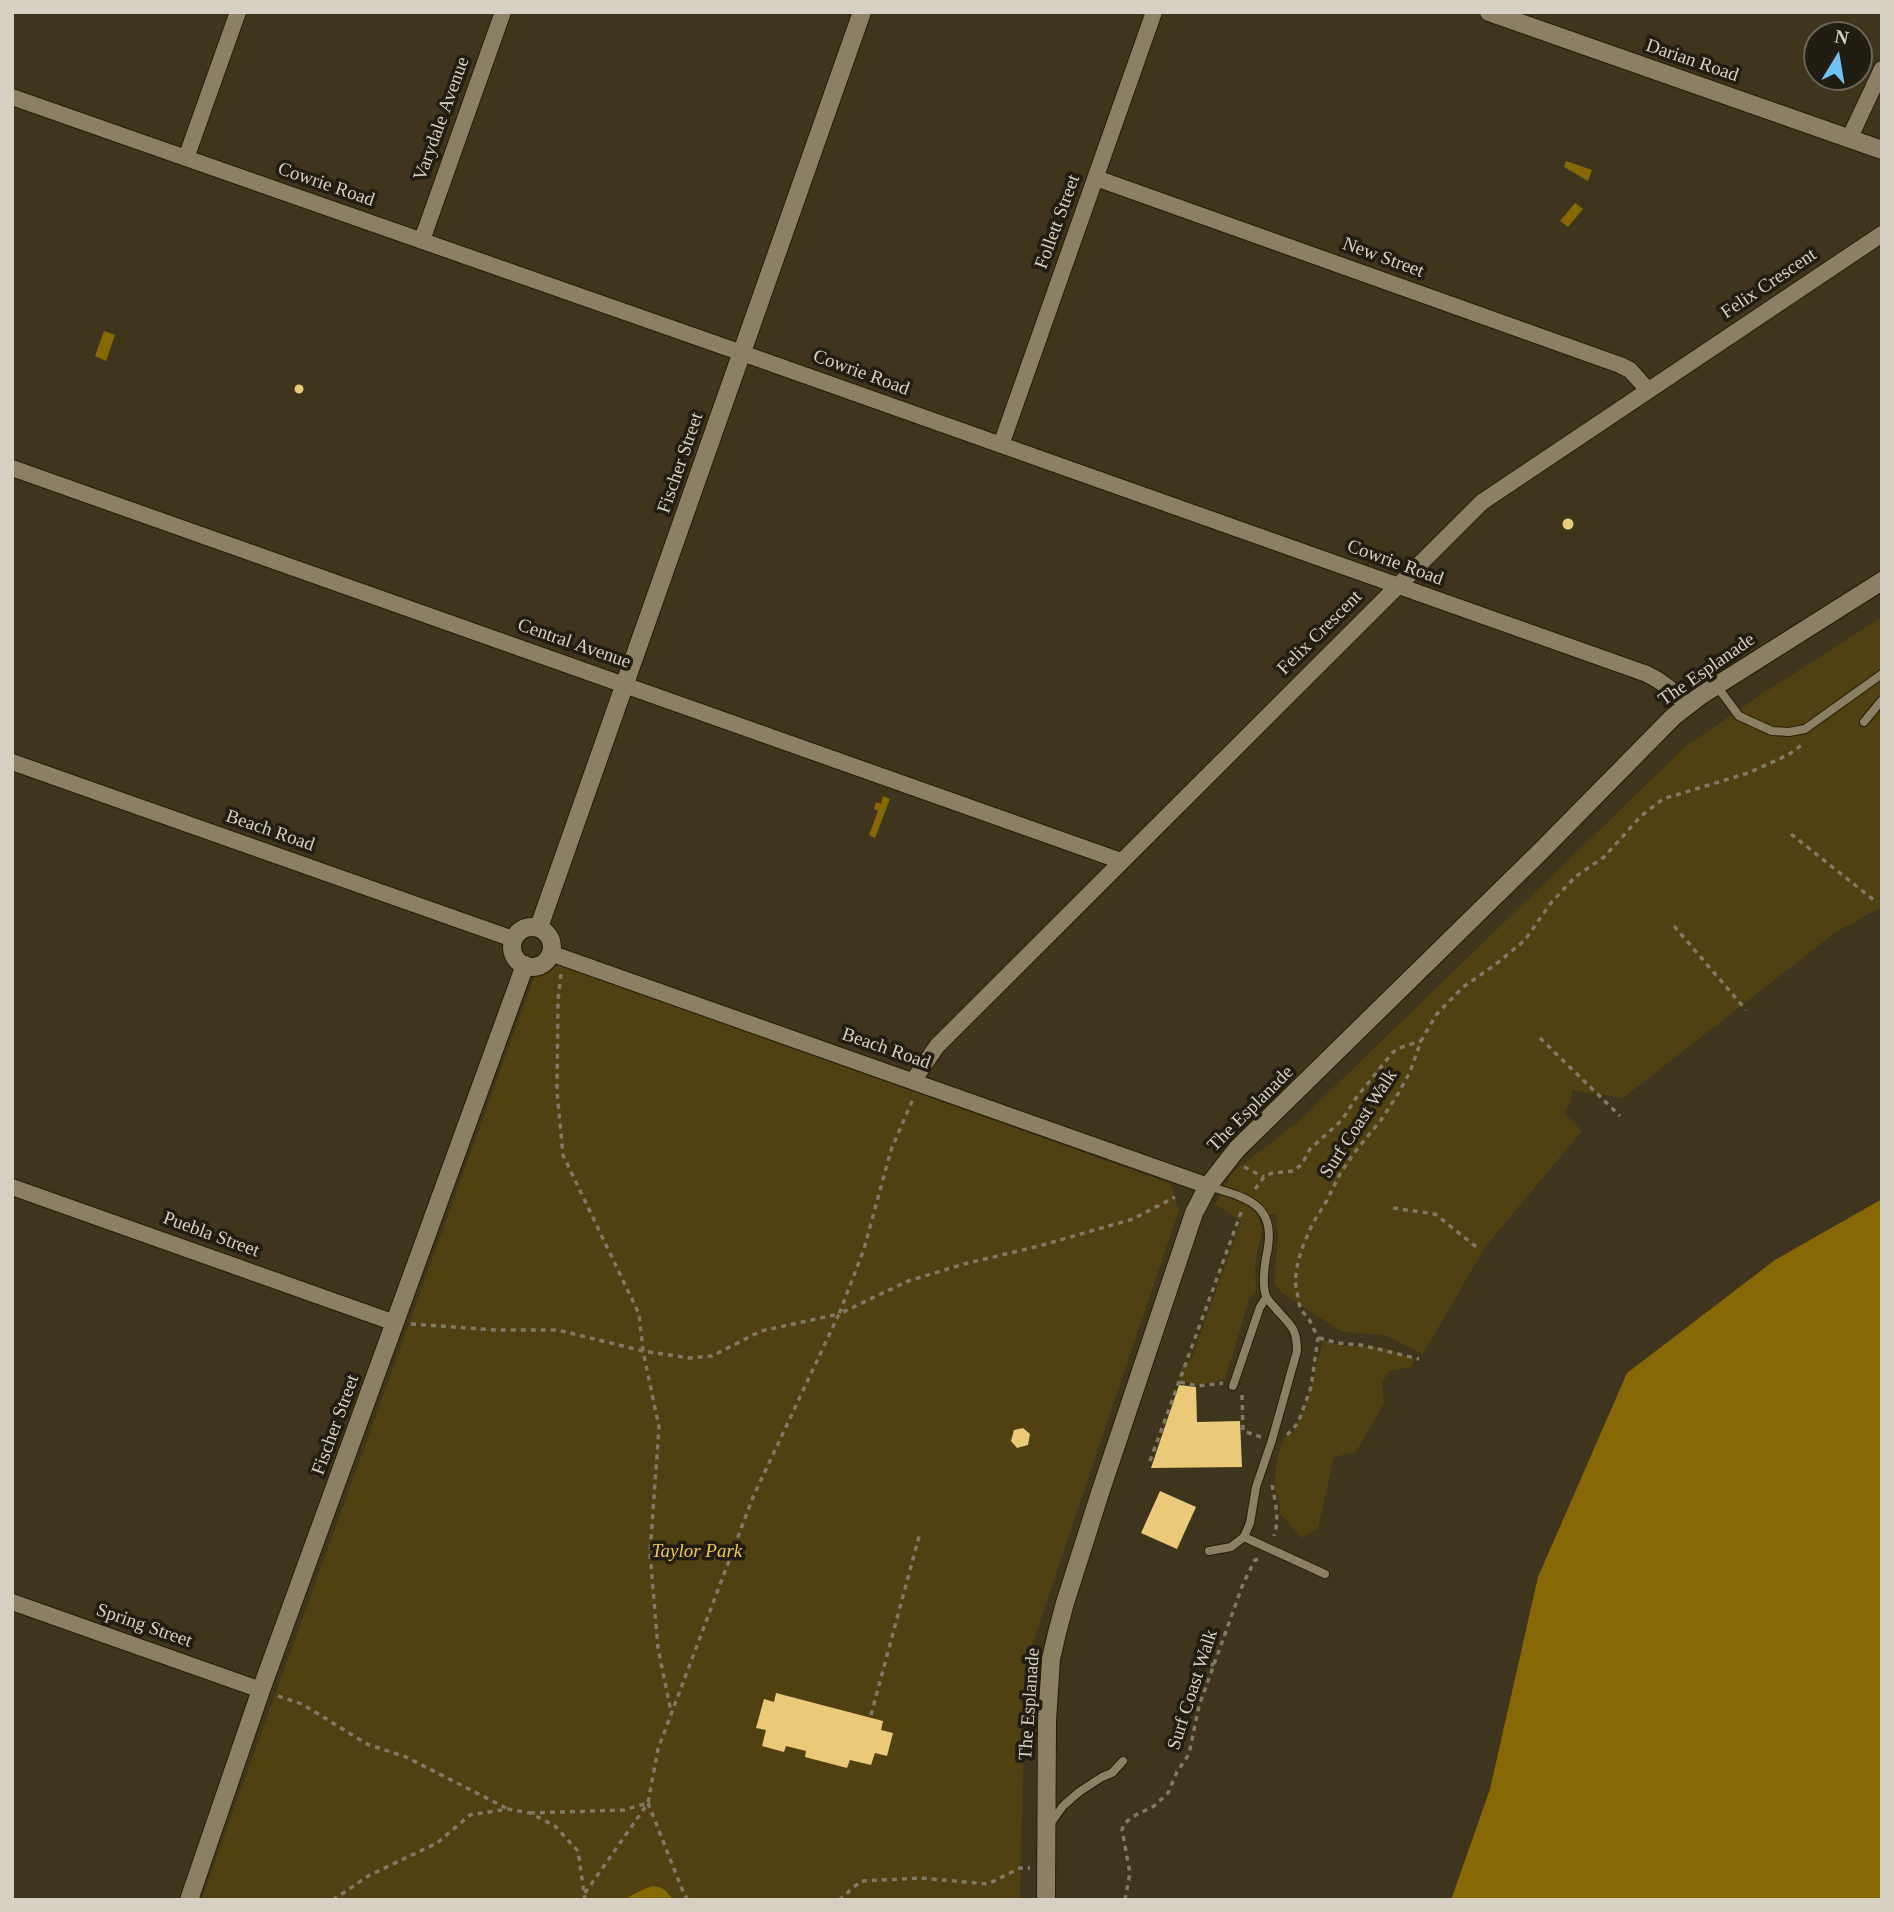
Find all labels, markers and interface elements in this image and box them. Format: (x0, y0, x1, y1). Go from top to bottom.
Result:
north arrow (1803, 21, 1873, 91)
text: N (1833, 25, 1850, 48)
street label: Darian Road (1643, 35, 1741, 87)
street label: Varydale Avenue (409, 54, 475, 184)
street label: Cowrie Road (275, 158, 377, 212)
street label: Follett Street (1030, 172, 1086, 272)
street label: New Street (1339, 233, 1427, 283)
street label: Felix Crescent (1717, 244, 1821, 324)
street label: Cowrie Road (810, 345, 912, 401)
street label: Fischer Street (653, 410, 709, 516)
street label: Cowrie Road (1344, 535, 1446, 591)
street label: Felix Crescent (1273, 586, 1367, 680)
street label: Central Avenue (514, 614, 634, 674)
street label: The Esplanade (1654, 628, 1760, 712)
street label: Beach Road (223, 805, 317, 857)
street label: Beach Road (839, 1023, 933, 1075)
street label: The Esplanade (1203, 1061, 1299, 1157)
street label: Surf Coast Walk (1315, 1065, 1403, 1183)
street label: Puebla Street (160, 1207, 262, 1263)
street label: Fischer Street (307, 1372, 365, 1478)
park label: Taylor Park (652, 1541, 742, 1563)
street label: Spring Street (93, 1599, 195, 1653)
street label: Surf Coast Walk (1163, 1627, 1223, 1753)
street label: The Esplanade (1015, 1647, 1045, 1761)

